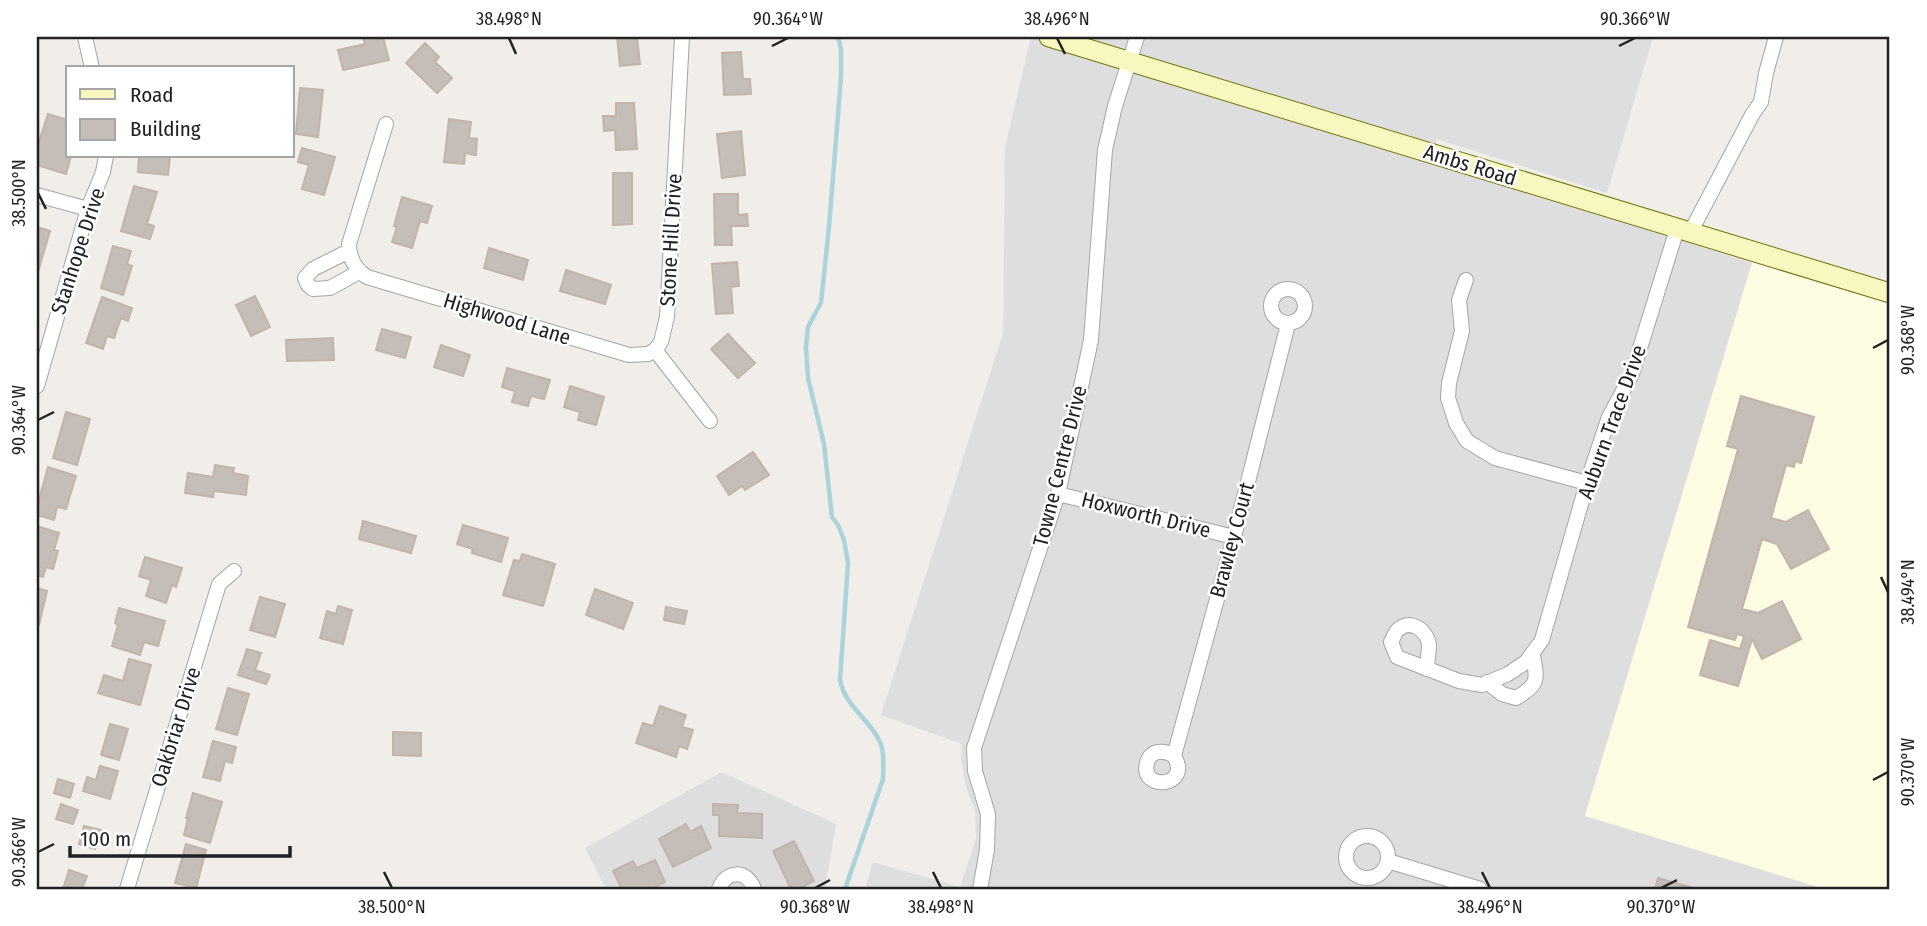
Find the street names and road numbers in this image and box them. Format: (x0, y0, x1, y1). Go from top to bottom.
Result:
street label: Ambs Road (1420, 139, 1520, 191)
street label: Stone Hill Drive (655, 173, 687, 307)
street label: Stanhope Drive (45, 184, 111, 318)
street label: Highwood Lane (440, 287, 574, 351)
street label: Auburn Trace Drive (1572, 341, 1652, 503)
street label: Towne Centre Drive (1027, 383, 1093, 549)
street label: Brawley Court (1204, 479, 1260, 601)
street label: Hoxworth Drive (1079, 486, 1213, 544)
street label: Oakbriar Drive (145, 664, 207, 790)

